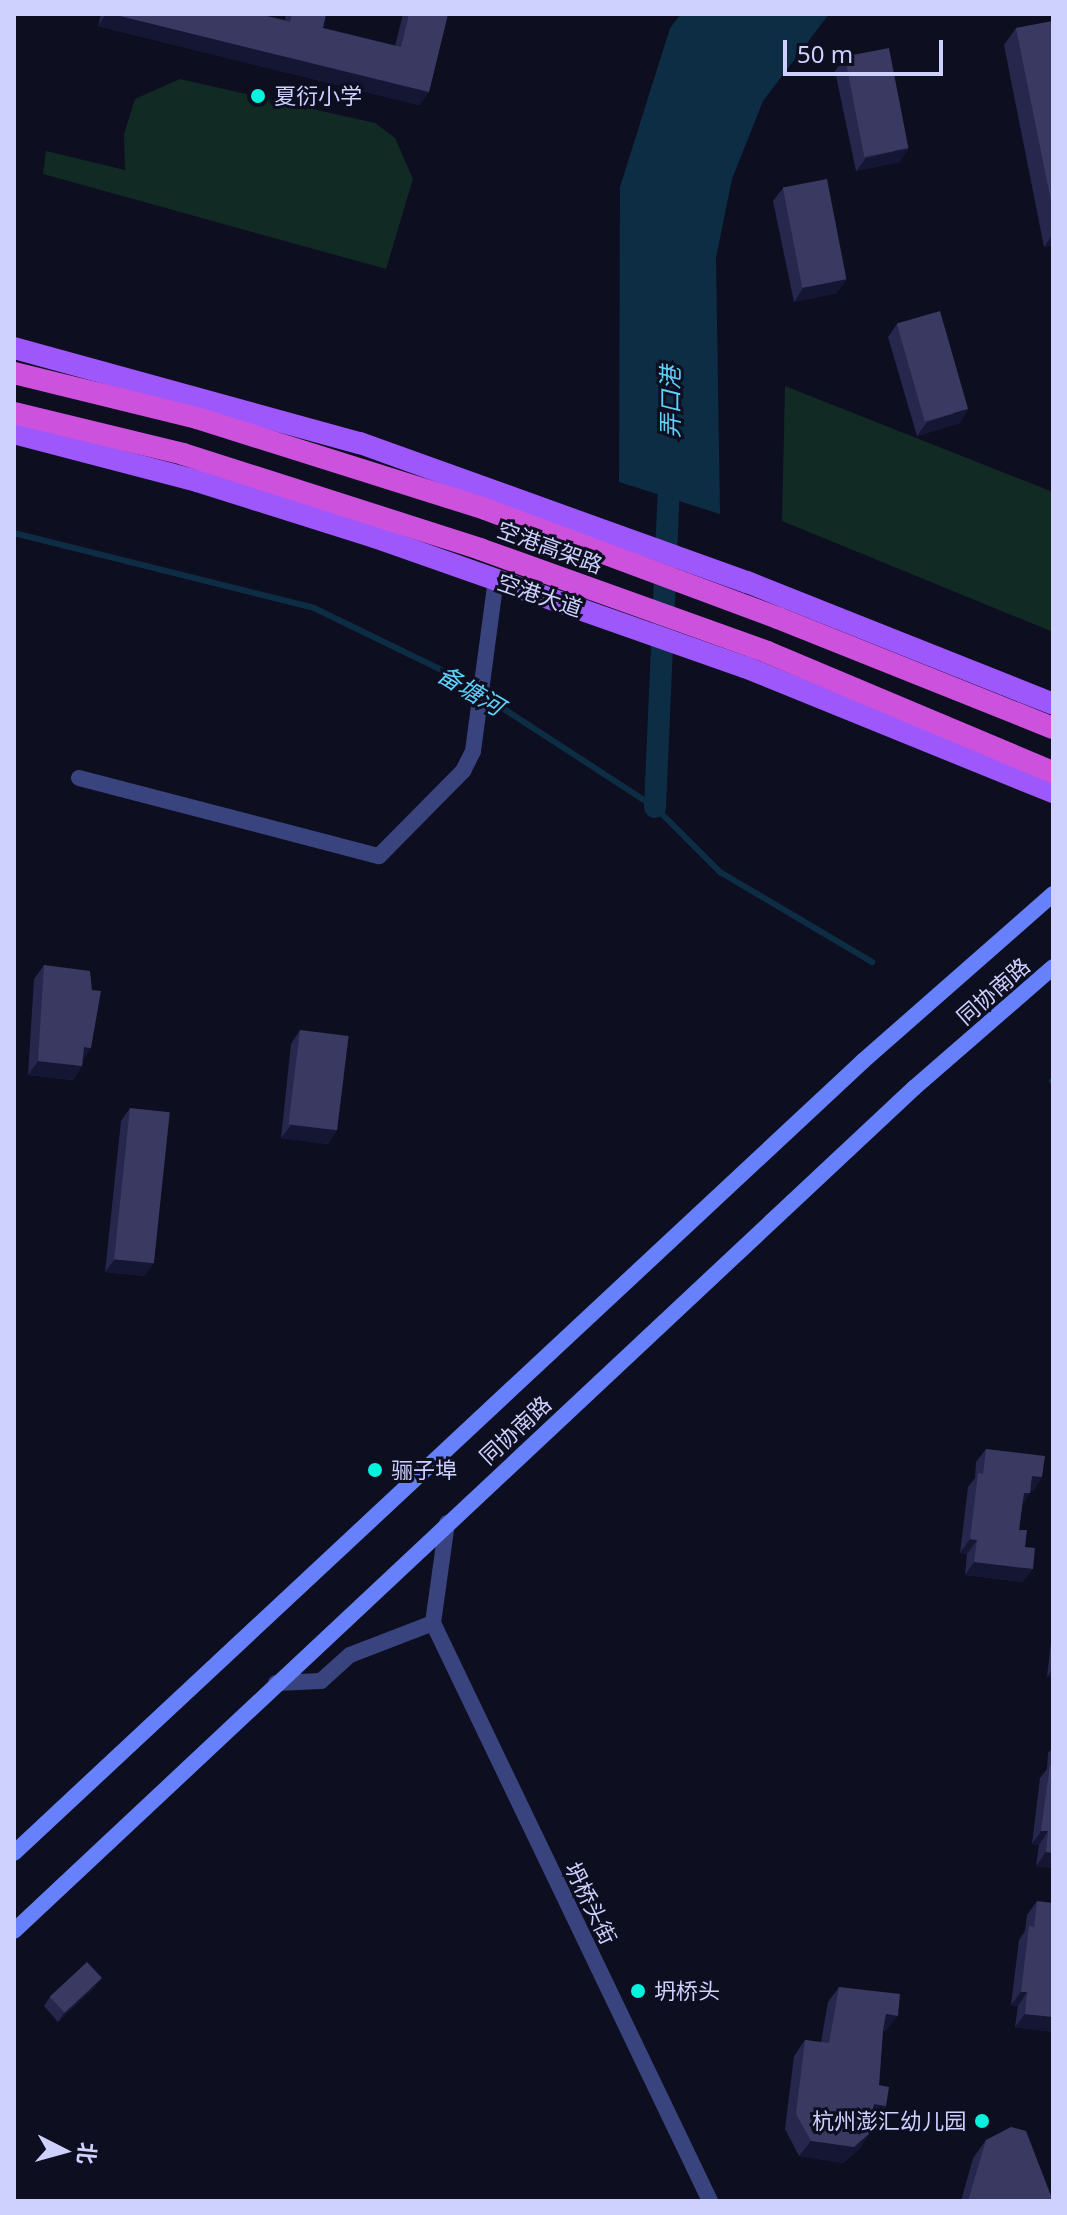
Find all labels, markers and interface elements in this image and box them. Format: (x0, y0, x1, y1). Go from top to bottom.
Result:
scale bar (787, 24, 947, 74)
text: 50 m (797, 37, 853, 70)
place label: 夏衍小学 (274, 83, 362, 109)
marker: 夏衍小学 (249, 87, 267, 105)
water label: 弄口港 (656, 366, 684, 438)
street label: 空港高架路 (494, 516, 606, 578)
street label: 空港大道 (494, 568, 586, 622)
water label: 备塘河 (433, 659, 509, 721)
street label: 同协南路 (951, 952, 1035, 1030)
street label: 同协南路 (474, 1390, 556, 1470)
place label: 骊子埠 (391, 1457, 457, 1483)
marker: 骊子埠 (366, 1461, 384, 1479)
street label: 坍桥头街 (560, 1858, 622, 1948)
place label: 坍桥头 (654, 1978, 720, 2004)
marker: 坍桥头 (629, 1982, 647, 2000)
place label: 杭州澎汇幼儿园 (812, 2108, 966, 2134)
north arrow (24, 2111, 104, 2191)
marker: 杭州澎汇幼儿园 (973, 2112, 991, 2130)
text: 北 (72, 2141, 104, 2166)

